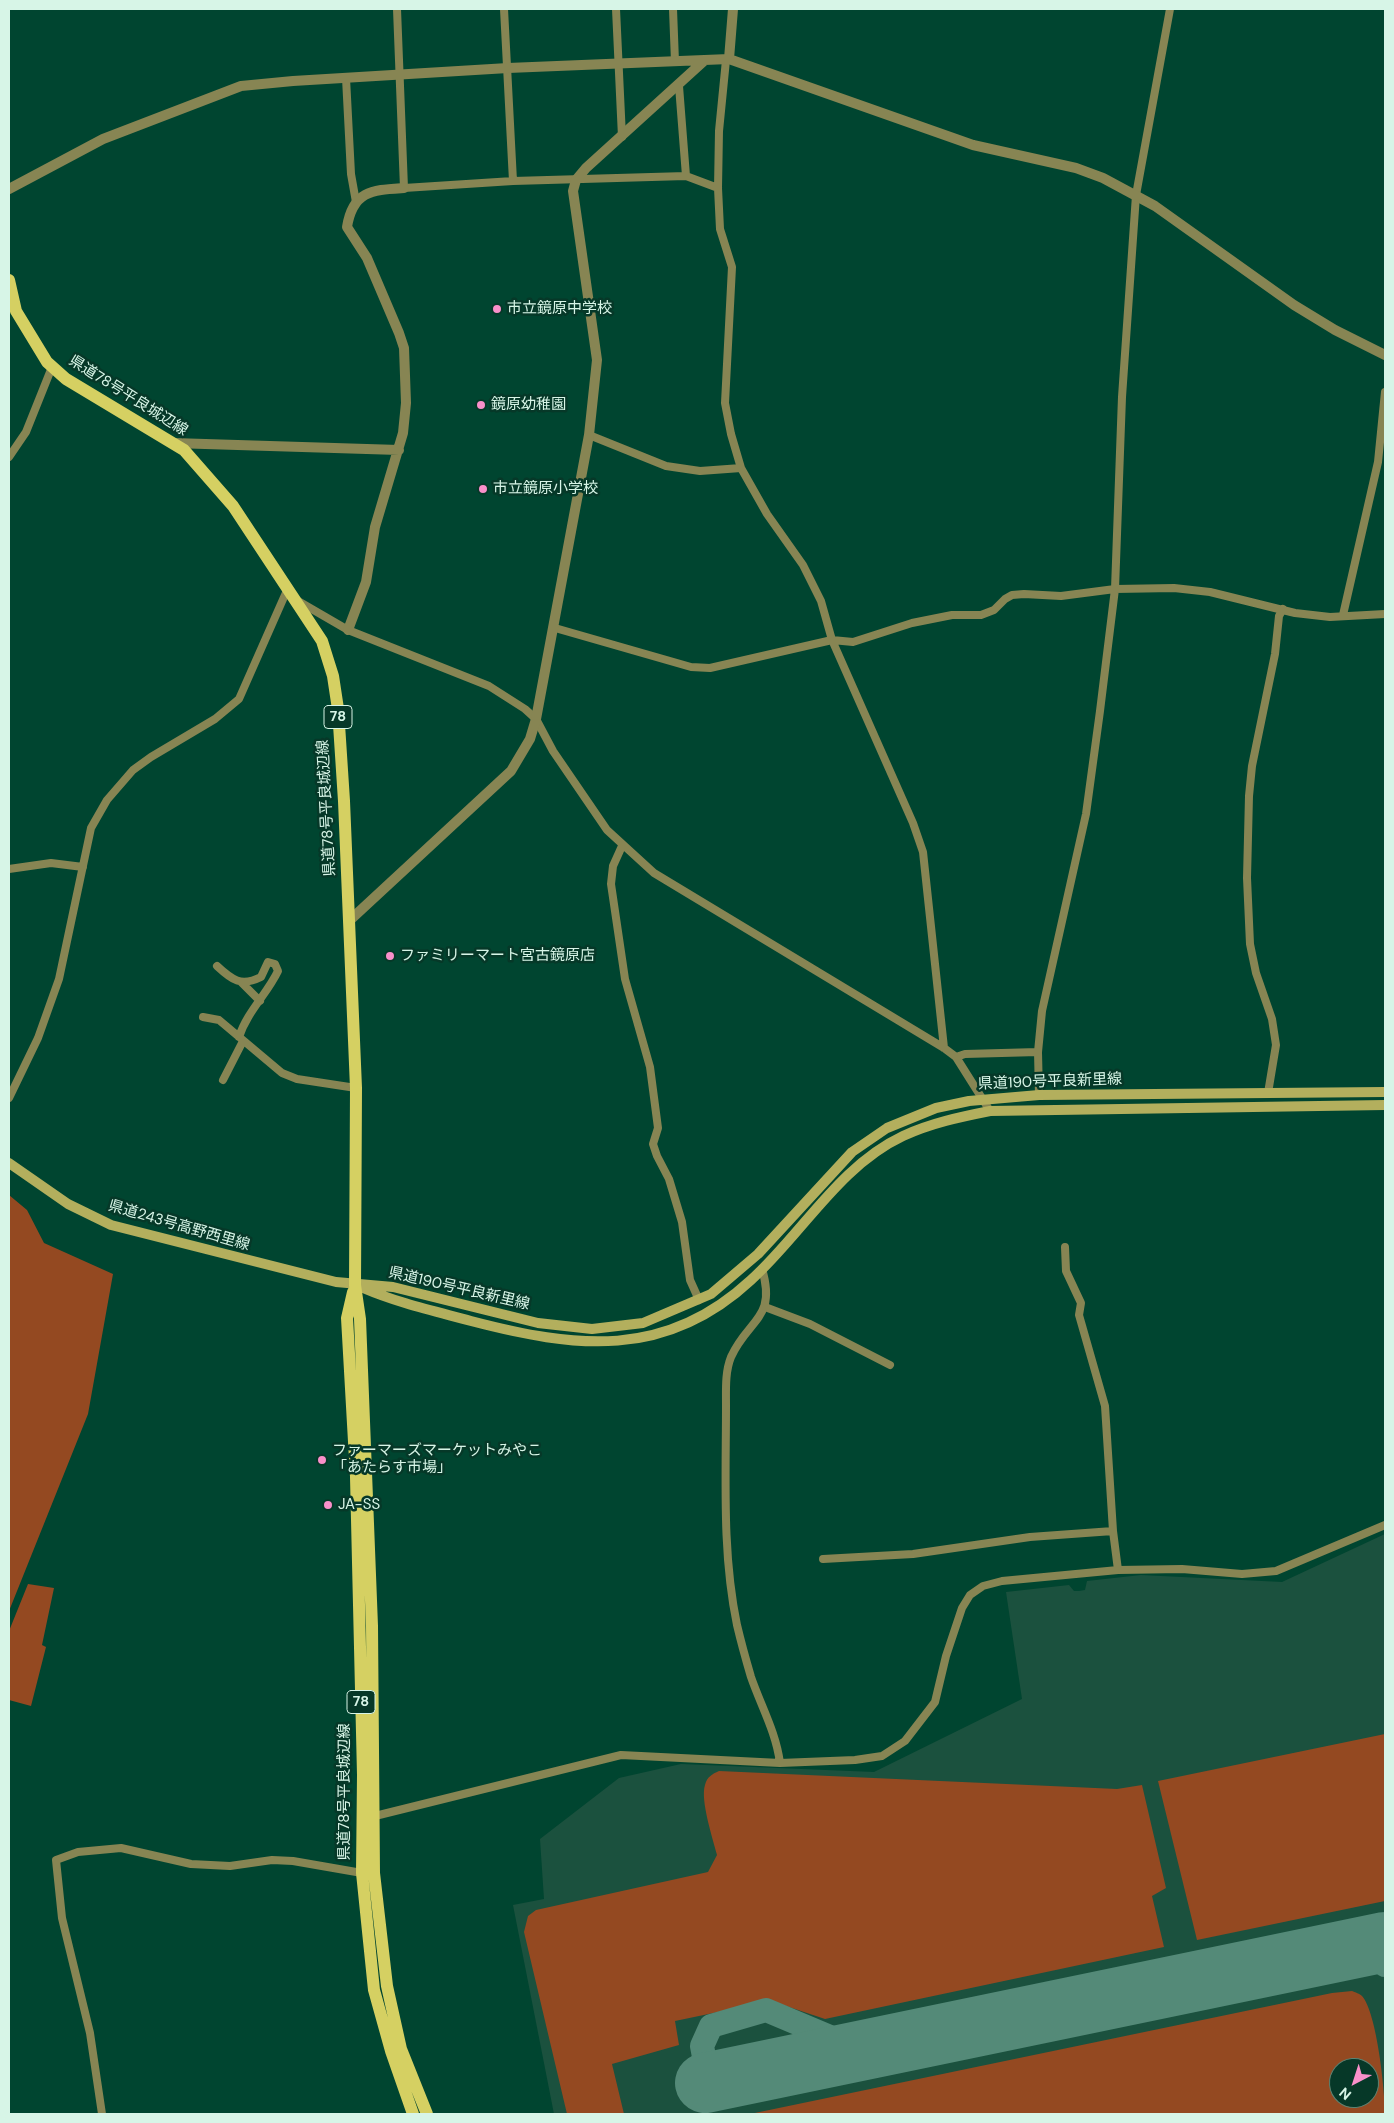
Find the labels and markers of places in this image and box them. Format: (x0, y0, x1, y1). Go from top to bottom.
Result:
place label: 市立鏡原中学校 (507, 300, 612, 318)
marker: 市立鏡原中学校 (491, 303, 503, 315)
place label: 鏡原幼稚園 (491, 396, 566, 414)
marker: 鏡原幼稚園 (475, 399, 487, 411)
place label: 市立鏡原小学校 (493, 480, 598, 498)
marker: 市立鏡原小学校 (477, 483, 489, 495)
place label: ファミリーマート宮古鏡原店 (400, 947, 595, 965)
marker: ファミリーマート宮古鏡原店 (384, 950, 396, 962)
place label: ファーマーズマーケットみやこ 「あたらす市場」 (332, 1442, 542, 1477)
marker: ファーマーズマーケットみやこ 「あたらす市場」 (316, 1454, 328, 1466)
place label: JA-SS (338, 1496, 380, 1514)
marker: JA-SS (322, 1499, 334, 1511)

